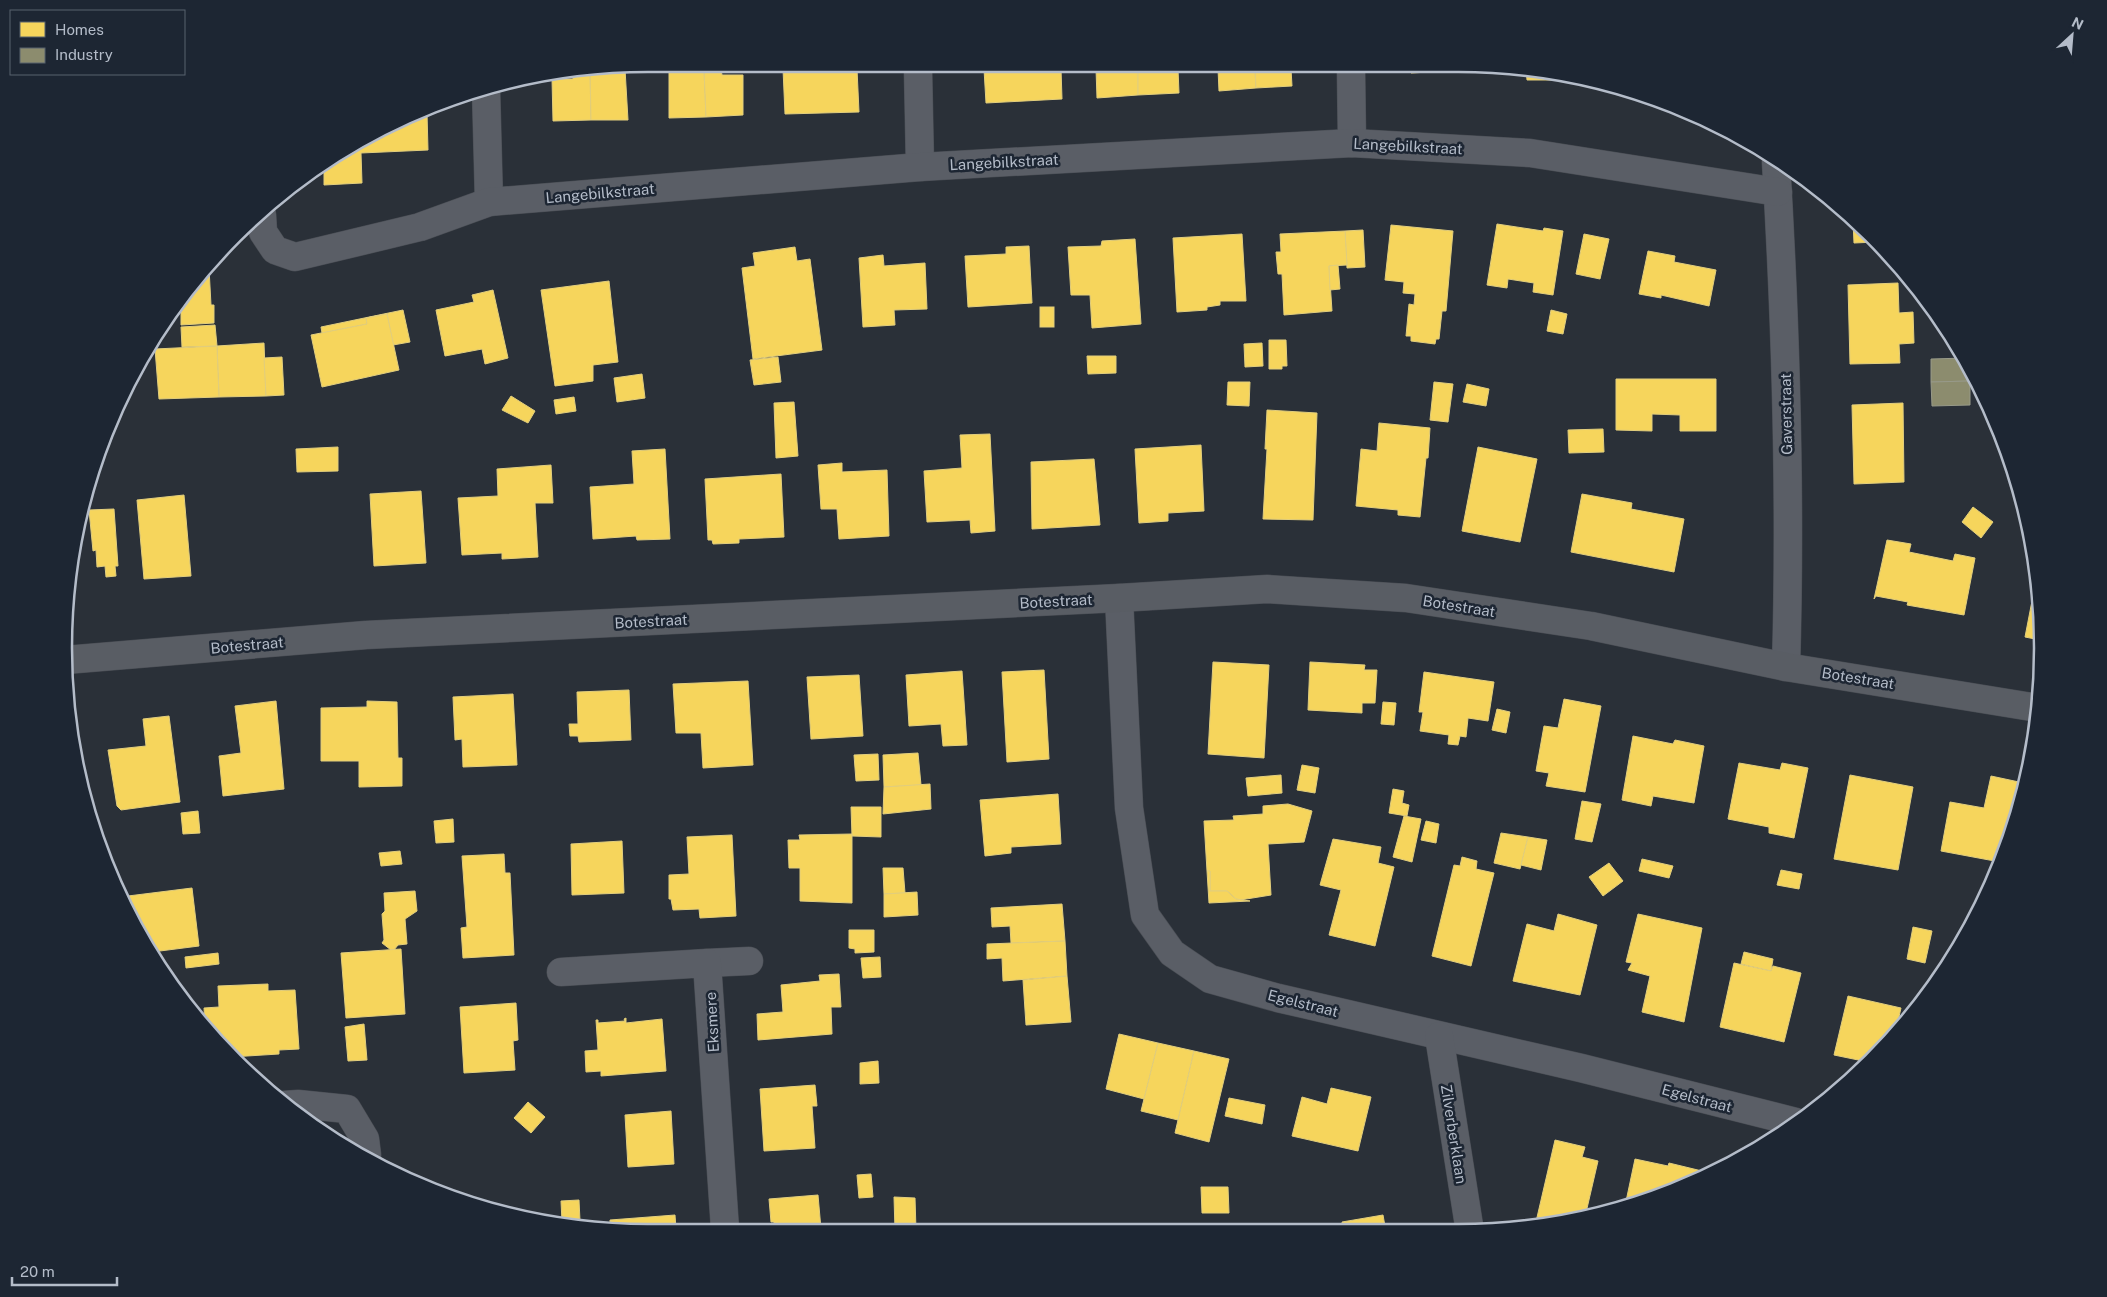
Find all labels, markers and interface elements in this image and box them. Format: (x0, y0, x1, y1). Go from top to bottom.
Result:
legend (10, 10, 185, 75)
north arrow (2047, 10, 2097, 60)
text: N (2069, 14, 2086, 33)
text: Homes (55, 21, 104, 38)
text: Industry (55, 46, 113, 63)
street label: Langebilkstraat (1353, 135, 1463, 157)
street label: Langebilkstraat (949, 151, 1059, 173)
street label: Langebilkstraat (545, 180, 655, 206)
street label: Gaverstraat (1777, 373, 1795, 455)
street label: Botestraat (1019, 591, 1093, 611)
street label: Botestraat (1421, 592, 1497, 620)
street label: Botestraat (614, 611, 688, 631)
street label: Botestraat (210, 633, 284, 657)
street label: Botestraat (1820, 664, 1896, 692)
street label: Egelstraat (1266, 986, 1340, 1020)
street label: Eksmere (702, 991, 722, 1053)
street label: Egelstraat (1660, 1080, 1734, 1116)
street label: Zilverberklaan (1438, 1083, 1470, 1185)
scale bar (12, 1254, 118, 1286)
text: 20 m (20, 1263, 55, 1280)

